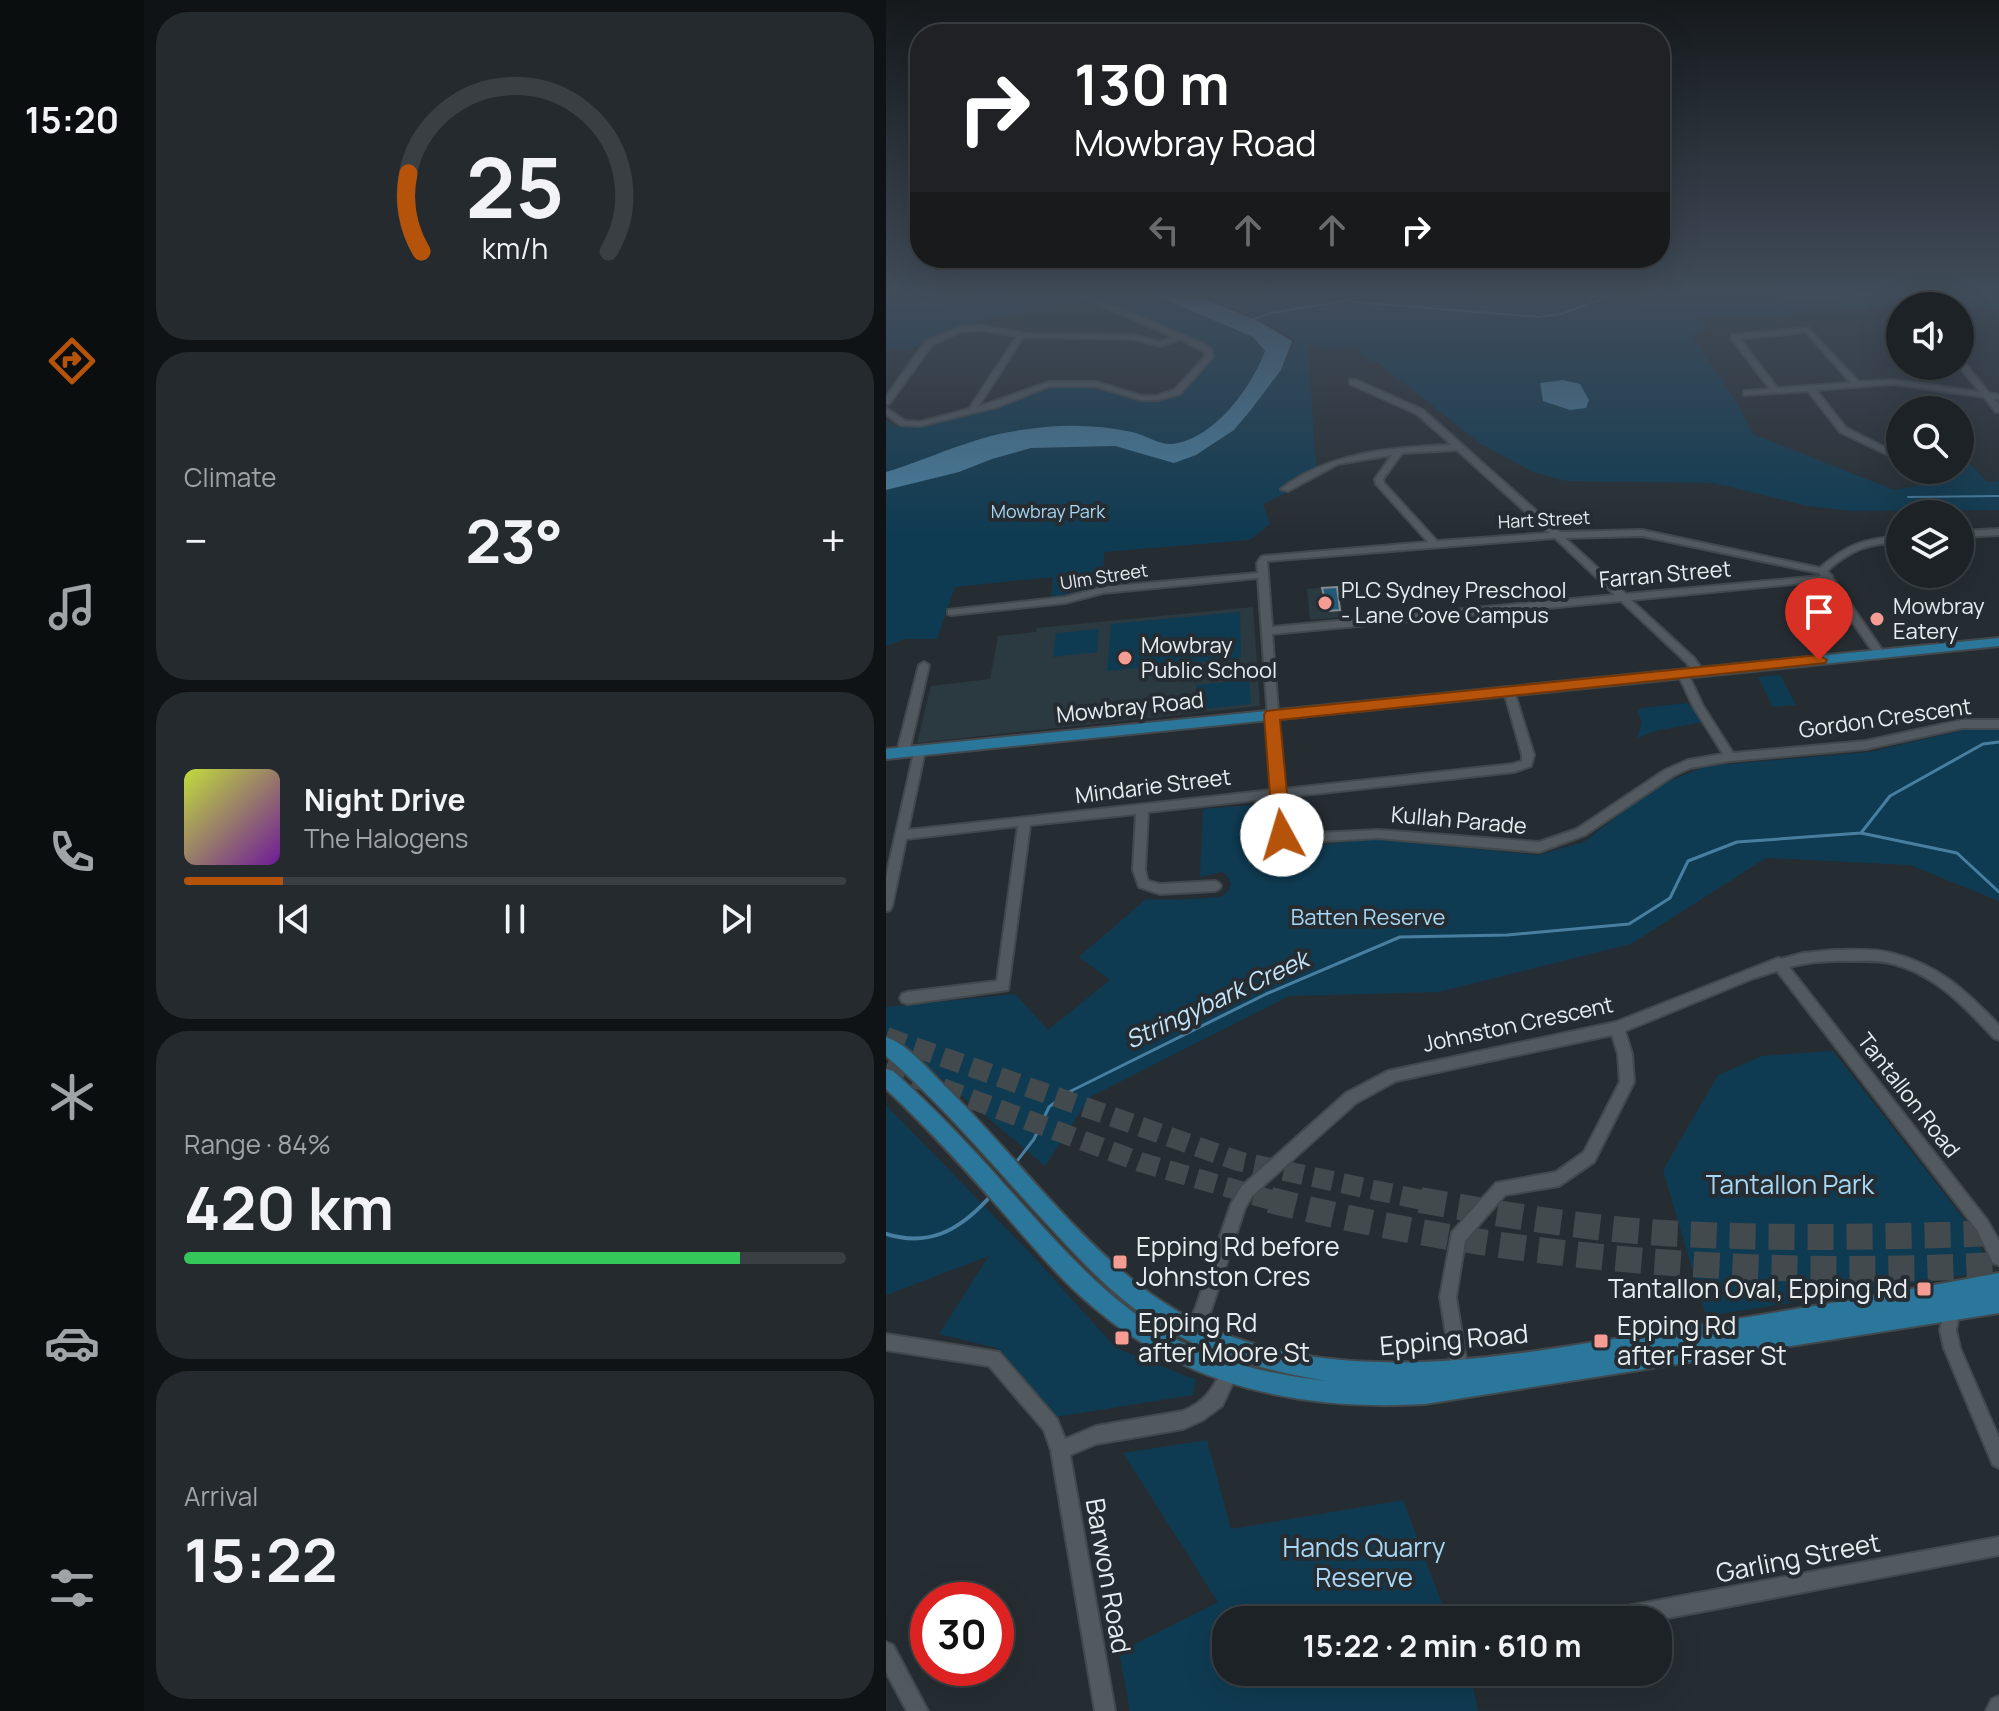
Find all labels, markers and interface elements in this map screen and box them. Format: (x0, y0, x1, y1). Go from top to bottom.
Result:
text: 130 m (1074, 45, 1230, 122)
icon: right (942, 56, 1046, 160)
text: 15:20 (25, 95, 119, 144)
text: Mowbray Road (1074, 118, 1316, 167)
text: 25 (466, 128, 564, 242)
icon: left (1142, 208, 1186, 252)
icon: ahead (1226, 208, 1270, 252)
icon: ahead (1310, 208, 1354, 252)
icon: right (1394, 208, 1438, 252)
text: km/h (482, 229, 548, 268)
map controls (1886, 292, 1974, 588)
button: sound (1886, 292, 1974, 380)
icon: directions (44, 333, 100, 389)
button: search (1886, 396, 1974, 484)
text: Climate (184, 459, 276, 495)
text: 23° (465, 499, 563, 581)
park label: Mowbray Park (991, 499, 1106, 523)
button: layers (1886, 500, 1974, 588)
street label: Hart Street (1497, 505, 1591, 533)
text: − (184, 510, 208, 570)
text: + (821, 510, 846, 570)
street label: Farran Street (1598, 553, 1733, 595)
street label: Ulm Street (1058, 557, 1149, 595)
place label: PLC Sydney Preschool - Lane Cove Campus (1341, 575, 1567, 630)
pin (1785, 578, 1853, 660)
icon: music (44, 579, 100, 635)
icon: arrive (1797, 590, 1841, 634)
place label: Mowbray Eatery (1893, 591, 1985, 646)
marker: PLC Sydney Preschool - Lane Cove Campus (1316, 594, 1334, 612)
marker: Mowbray Eatery (1868, 610, 1886, 628)
place label: Mowbray Public School (1141, 630, 1277, 685)
marker: Mowbray Public School (1116, 649, 1134, 667)
street label: Mowbray Road (1055, 684, 1205, 730)
street label: Gordon Crescent (1797, 691, 1973, 745)
street label: Mindarie Street (1073, 762, 1233, 810)
text: Night Drive (304, 779, 466, 820)
position arrow (1240, 793, 1324, 877)
street label: Kullah Parade (1390, 799, 1528, 841)
text: The Halogens (304, 820, 468, 856)
icon: phone (44, 824, 100, 880)
icon: previous (272, 897, 316, 941)
icon: pause (493, 897, 537, 941)
icon: next (714, 897, 758, 941)
park label: Batten Reserve (1291, 902, 1445, 932)
water label: Stringybark Creek (1120, 940, 1316, 1055)
street label: Johnston Crescent (1420, 989, 1616, 1059)
street label: Tantallon Road (1851, 1026, 1967, 1164)
icon: climate (44, 1069, 100, 1125)
text: Range · 84% (184, 1126, 331, 1162)
text: 420 km (184, 1166, 394, 1248)
park label: Tantallon Park (1706, 1166, 1875, 1202)
place label: Epping Rd before Johnston Cres (1136, 1228, 1340, 1294)
marker: Epping Rd before Johnston Cres (1111, 1253, 1129, 1271)
place label: Tantallon Oval, Epping Rd (1608, 1270, 1908, 1306)
marker: Tantallon Oval, Epping Rd (1915, 1280, 1933, 1298)
place label: Epping Rd after Moore St (1138, 1304, 1310, 1370)
place label: Epping Rd after Fraser St (1617, 1307, 1787, 1373)
icon: car (44, 1315, 100, 1371)
street label: Epping Road (1378, 1315, 1530, 1363)
marker: Epping Rd after Moore St (1113, 1329, 1131, 1347)
marker: Epping Rd after Fraser St (1592, 1332, 1610, 1350)
text: Arrival (184, 1478, 258, 1514)
street label: Barwon Road (1078, 1495, 1140, 1656)
text: 15:22 (184, 1518, 337, 1600)
street label: Garling Street (1713, 1523, 1883, 1591)
park label: Hands Quarry Reserve (1283, 1529, 1446, 1595)
icon: filters (44, 1560, 100, 1616)
speed limit sign: 30 (910, 1582, 1014, 1686)
text: 15:22 · 2 min · 610 m (1303, 1625, 1581, 1666)

